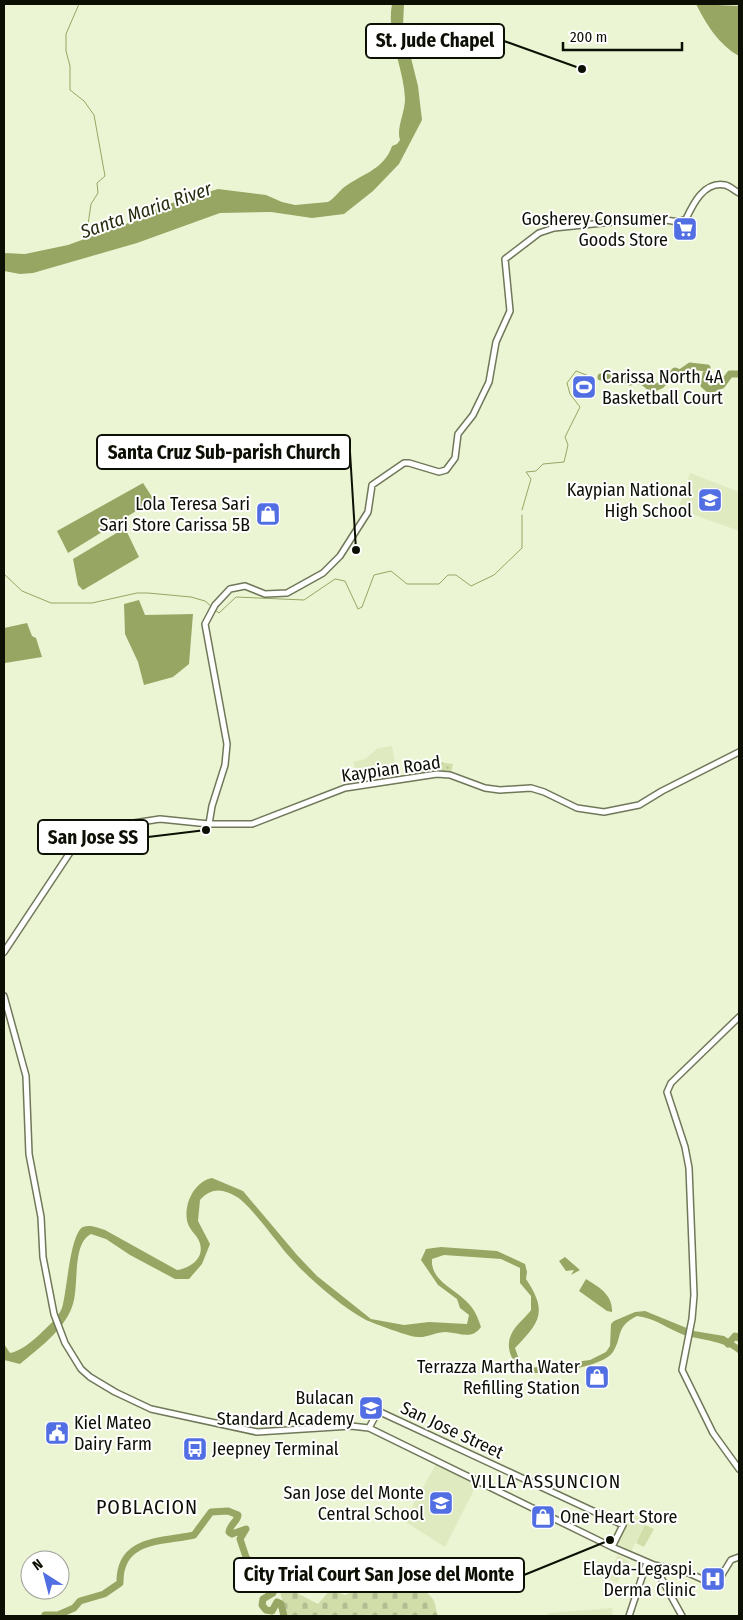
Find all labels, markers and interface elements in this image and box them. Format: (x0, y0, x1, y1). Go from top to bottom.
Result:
scale bar (563, 20, 682, 52)
callout: St. Jude Chapel (366, 24, 504, 58)
text: 200 m (570, 28, 607, 46)
text: St. Jude Chapel (376, 29, 495, 52)
water label: Santa Maria River (77, 176, 216, 244)
place label: Gosherey Consumer Goods Store (521, 208, 669, 251)
supermarket icon: Gosherey Consumer Goods Store (672, 216, 698, 242)
place label: Carissa North 4A Basketball Court (602, 366, 724, 409)
sports icon: Carissa North 4A Basketball Court (571, 374, 597, 400)
callout: Santa Cruz Sub-parish Church (97, 435, 350, 469)
text: Santa Cruz Sub-parish Church (108, 441, 340, 464)
place label: Kaypian National High School (567, 479, 692, 522)
school or university icon: Kaypian National High School (697, 487, 723, 513)
place label: Lola Teresa Sari Sari Store Carissa 5B (99, 493, 250, 536)
shop icon: Lola Teresa Sari Sari Store Carissa 5B (255, 501, 281, 527)
street label: Kaypian Road (340, 751, 442, 787)
callout: San Jose SS (38, 820, 148, 854)
text: San Jose SS (48, 826, 138, 849)
place label: Terrazza Martha Water Refilling Station (417, 1356, 581, 1399)
shop icon: Terrazza Martha Water Refilling Station (584, 1364, 610, 1390)
place label: Bulacan Standard Academy (217, 1387, 354, 1430)
school or university icon: Bulacan Standard Academy (358, 1395, 384, 1421)
street label: San Jose Street (397, 1397, 507, 1463)
place label: Kiel Mateo Dairy Farm (74, 1412, 152, 1455)
public building icon: Kiel Mateo Dairy Farm (44, 1420, 70, 1446)
bus stop icon: Jeepney Terminal (182, 1436, 208, 1462)
place label: Jeepney Terminal (212, 1438, 339, 1460)
district label: VILLA ASSUNCION (471, 1470, 621, 1493)
place label: San Jose del Monte Central School (284, 1482, 424, 1525)
school or university icon: San Jose del Monte Central School (428, 1490, 454, 1516)
district label: POBLACION (96, 1495, 198, 1519)
shop icon: One Heart Store (530, 1504, 556, 1530)
place label: One Heart Store (560, 1506, 678, 1528)
north arrow (20, 1550, 70, 1600)
text: N (29, 1556, 46, 1574)
callout: City Trial Court San Jose del Monte (234, 1558, 524, 1592)
place label: Elayda-Legaspi. Derma Clinic (583, 1558, 696, 1601)
text: City Trial Court San Jose del Monte (244, 1563, 515, 1586)
hospital icon: Elayda-Legaspi. Derma Clinic (700, 1566, 726, 1592)

